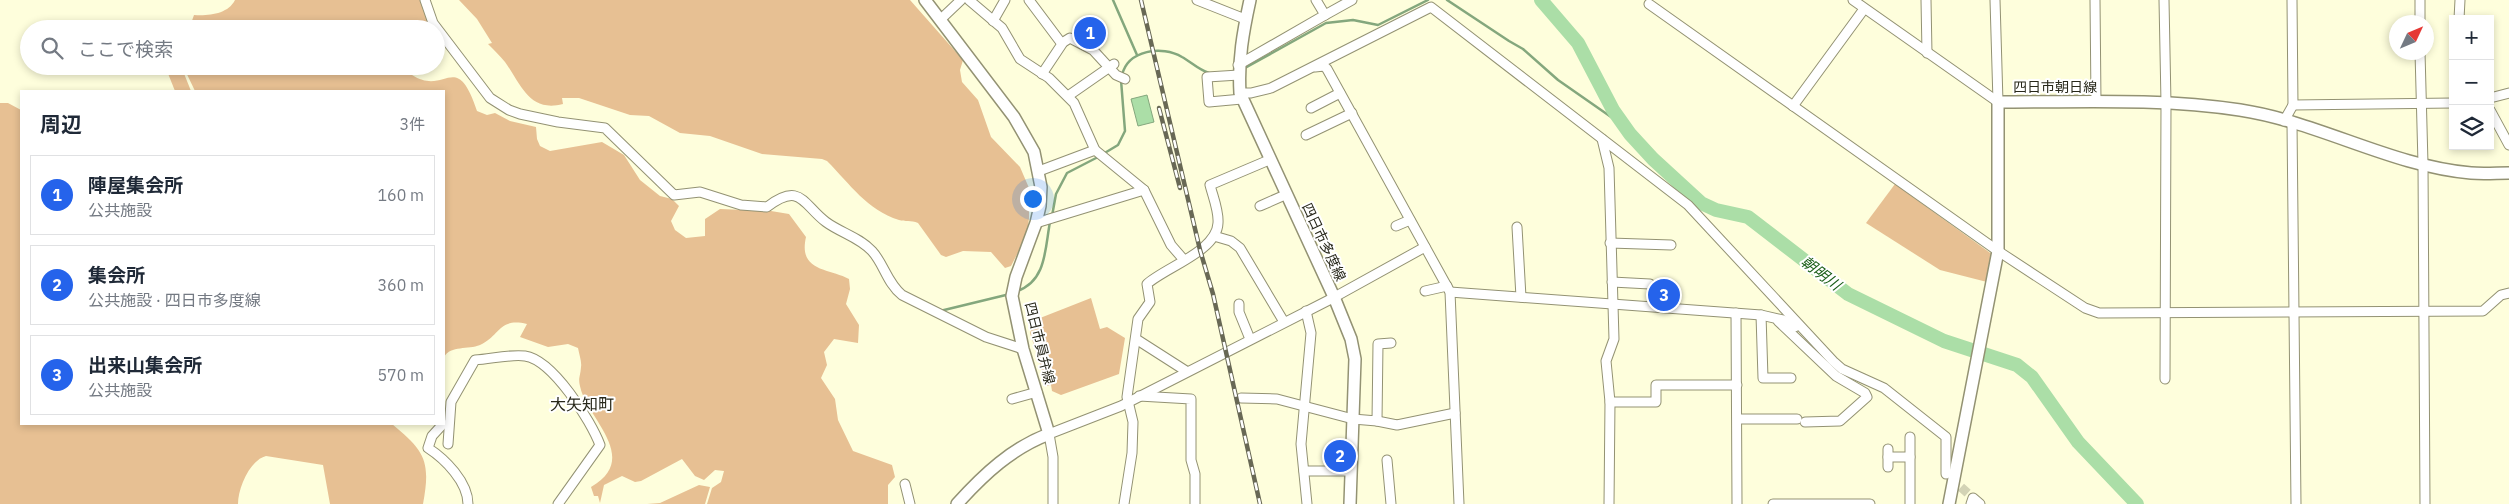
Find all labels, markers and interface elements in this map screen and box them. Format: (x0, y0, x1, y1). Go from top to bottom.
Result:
pin: 1 (1074, 14, 1106, 52)
north arrow (2389, 15, 2434, 60)
map controls (2449, 15, 2494, 150)
button: + (2449, 15, 2494, 60)
search box (20, 20, 445, 75)
icon: search (38, 34, 66, 62)
text: ここで検索 (78, 37, 173, 61)
button: − (2449, 60, 2494, 105)
street label: 四日市朝日線 (2013, 78, 2097, 96)
button: layers (2449, 105, 2494, 150)
text: 周辺 (40, 110, 82, 138)
text: 3件 (399, 114, 425, 134)
text: 陣屋集会所 (88, 173, 183, 197)
text: 1 (52, 185, 62, 205)
text: 160 m (377, 185, 424, 205)
your location (1020, 186, 1046, 212)
text: 公共施設 (88, 200, 152, 220)
street label: 四日市多度線 (1298, 200, 1350, 284)
water label: 朝明川 (1797, 252, 1846, 295)
text: 集会所 (88, 263, 145, 287)
text: 2 (52, 275, 62, 295)
text: 360 m (377, 275, 424, 295)
pin: 3 (1648, 276, 1680, 314)
text: 公共施設 · 四日市多度線 (88, 290, 261, 310)
street label: 四日市員弁線 (1021, 300, 1059, 386)
text: 出来山集会所 (88, 353, 202, 377)
text: 3 (52, 365, 62, 385)
text: 570 m (377, 365, 424, 385)
text: 公共施設 (88, 380, 152, 400)
district label: 大矢知町 (550, 394, 614, 414)
pin: 2 (1324, 437, 1356, 475)

